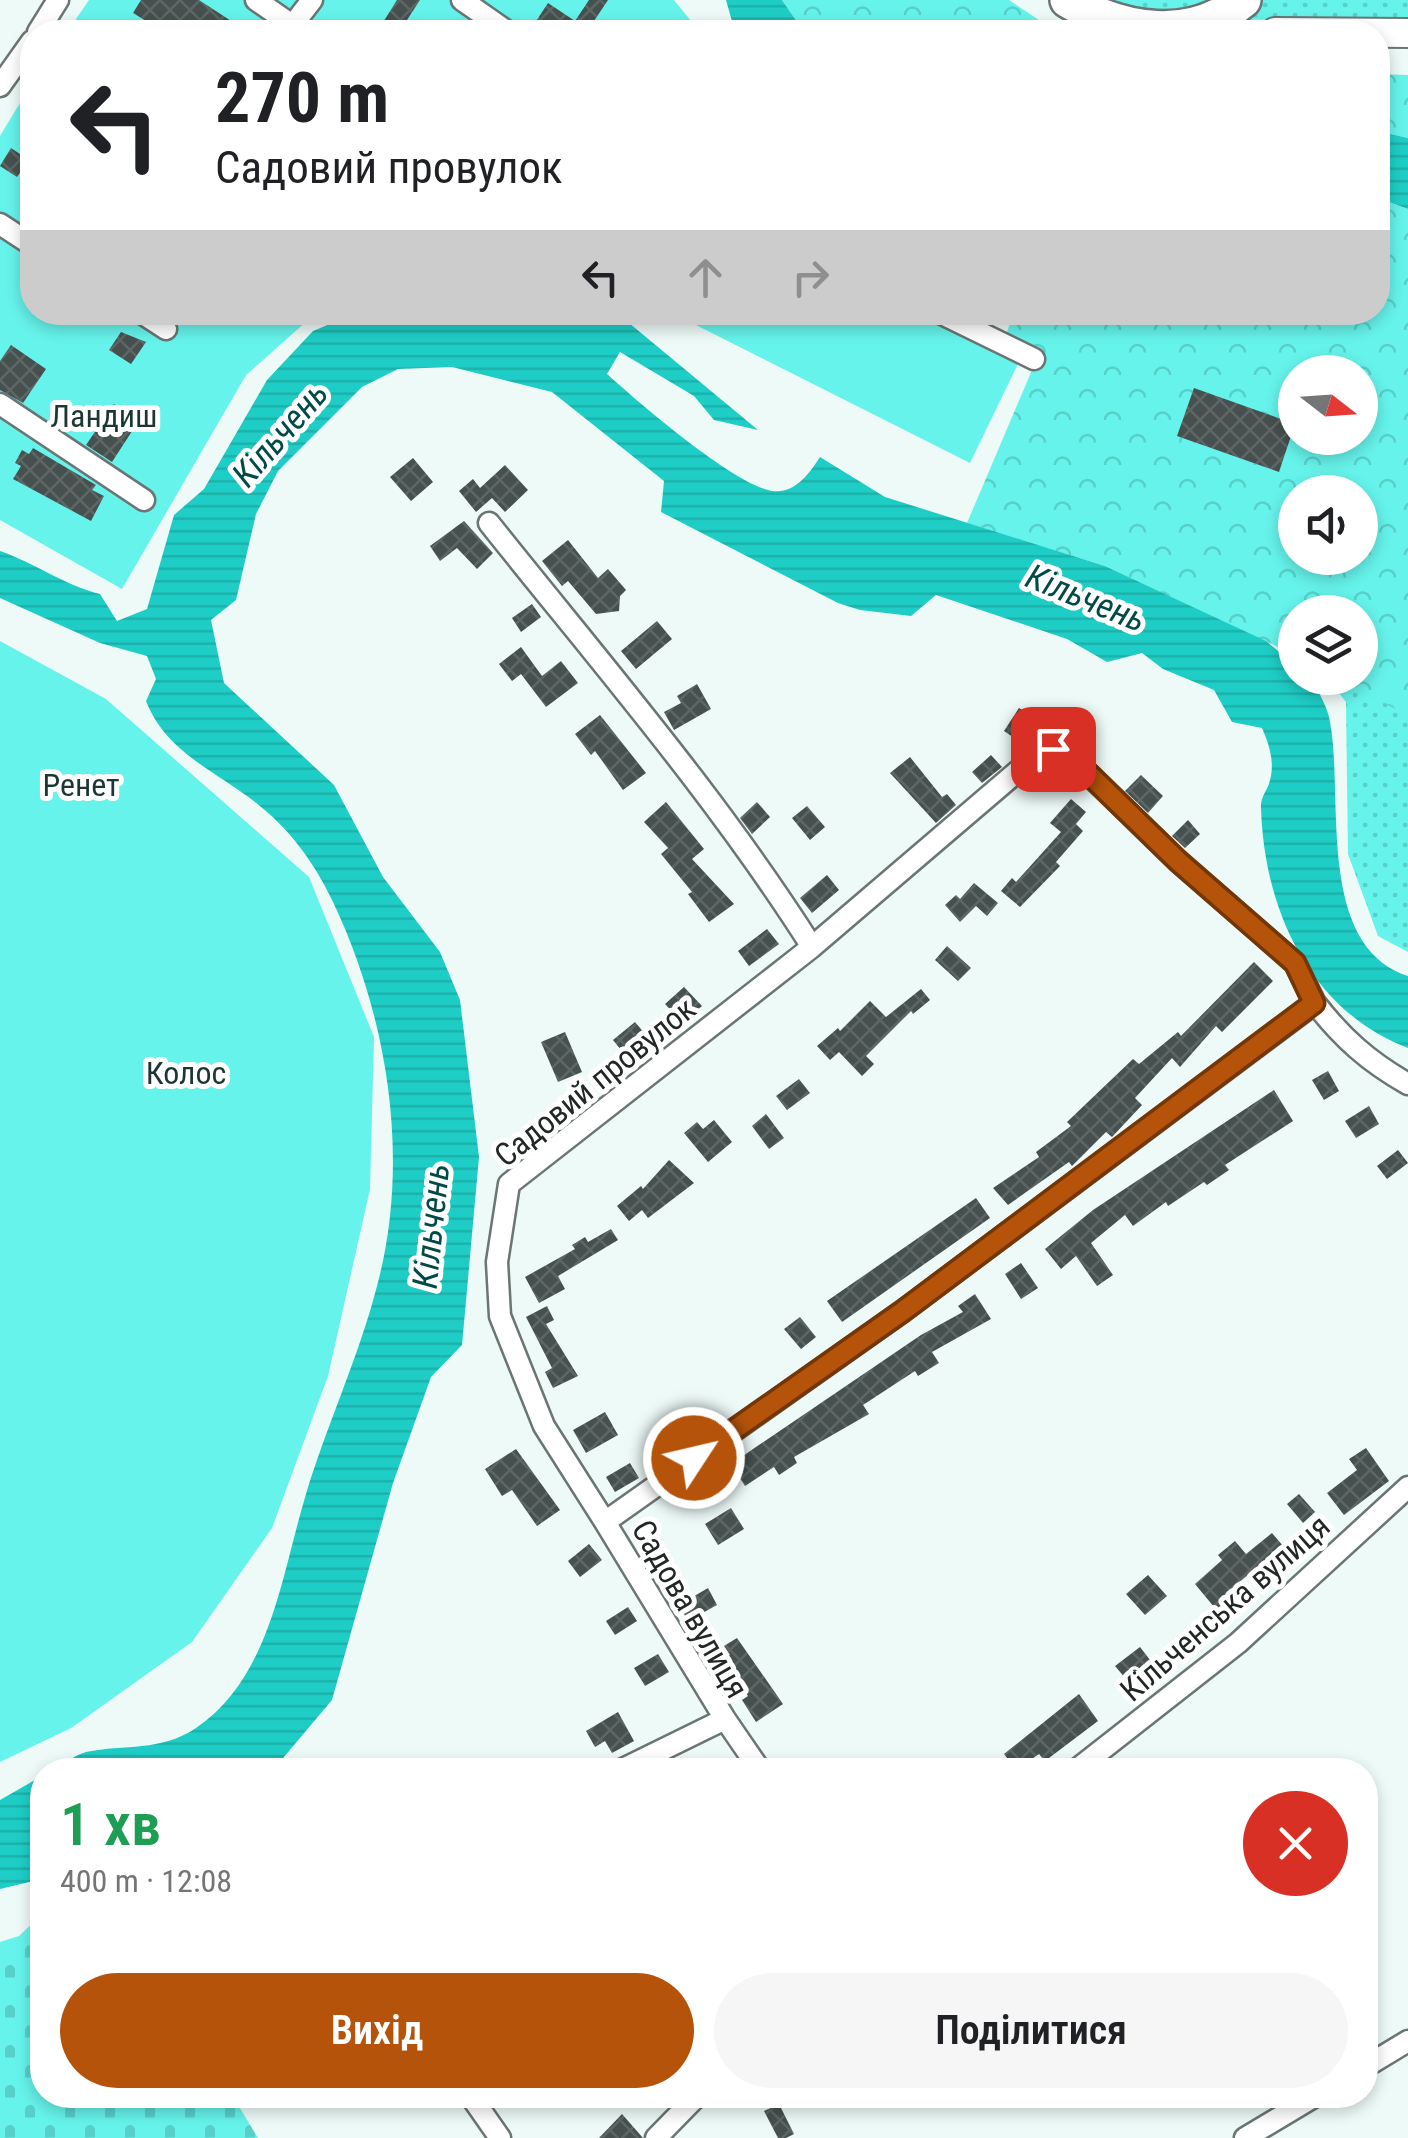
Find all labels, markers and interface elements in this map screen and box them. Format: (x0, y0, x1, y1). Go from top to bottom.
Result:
text: 270 m (215, 57, 389, 139)
icon: left (50, 60, 180, 190)
text: Садовий провулок (215, 141, 563, 194)
icon: left (573, 250, 628, 305)
icon: ahead (678, 250, 733, 305)
icon: right (783, 250, 838, 305)
north arrow (1278, 355, 1378, 455)
map controls (1278, 355, 1378, 695)
water label: Кільчень (224, 374, 337, 495)
park label: Ландиш (50, 397, 158, 435)
button: sound (1278, 475, 1378, 575)
water label: Кільчень (1020, 556, 1152, 641)
button: layers (1278, 595, 1378, 695)
pin (1011, 707, 1096, 792)
icon: arrive (1026, 722, 1081, 777)
park label: Ренет (42, 766, 120, 804)
street label: Садовий провулок (487, 989, 703, 1175)
park label: Колос (146, 1054, 226, 1092)
water label: Кільчень (405, 1162, 458, 1291)
position arrow (642, 1406, 746, 1510)
street label: Кільченська вулиця (1113, 1507, 1337, 1709)
street label: Садова вулиця (624, 1513, 756, 1705)
text: 1 хв (60, 1789, 161, 1860)
button: close (1243, 1791, 1348, 1896)
text: 400 m · 12:08 (60, 1862, 232, 1900)
button: Вихід (60, 1973, 694, 2088)
button: Поділитися (714, 1973, 1348, 2088)

